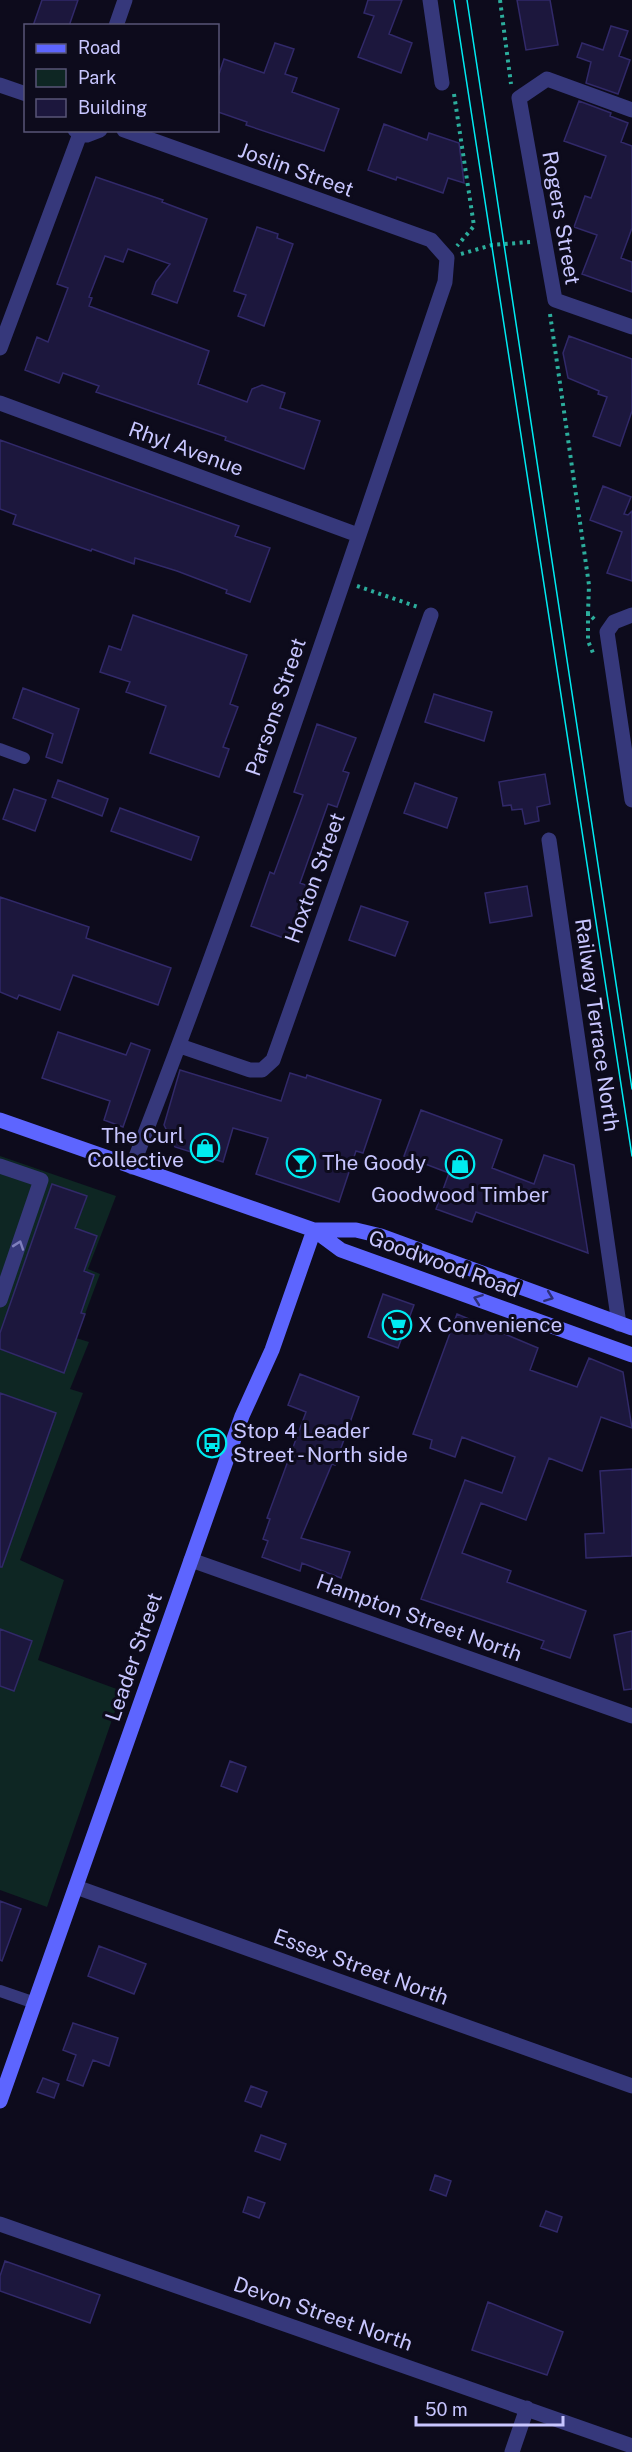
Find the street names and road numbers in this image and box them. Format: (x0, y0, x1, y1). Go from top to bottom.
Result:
street label: Joslin Street (235, 137, 357, 202)
street label: Rogers Street (537, 149, 586, 287)
street label: Rhyl Avenue (125, 416, 247, 481)
street label: Parsons Street (240, 634, 311, 779)
street label: Hoxton Street (279, 809, 350, 946)
street label: Railway Terrace North (570, 917, 625, 1133)
street label: Goodwood Road (365, 1225, 523, 1302)
street label: Hampton Street North (313, 1569, 525, 1666)
street label: Leader Street (100, 1589, 167, 1724)
street label: Essex Street North (270, 1923, 452, 2010)
street label: Devon Street North (230, 2271, 416, 2356)

